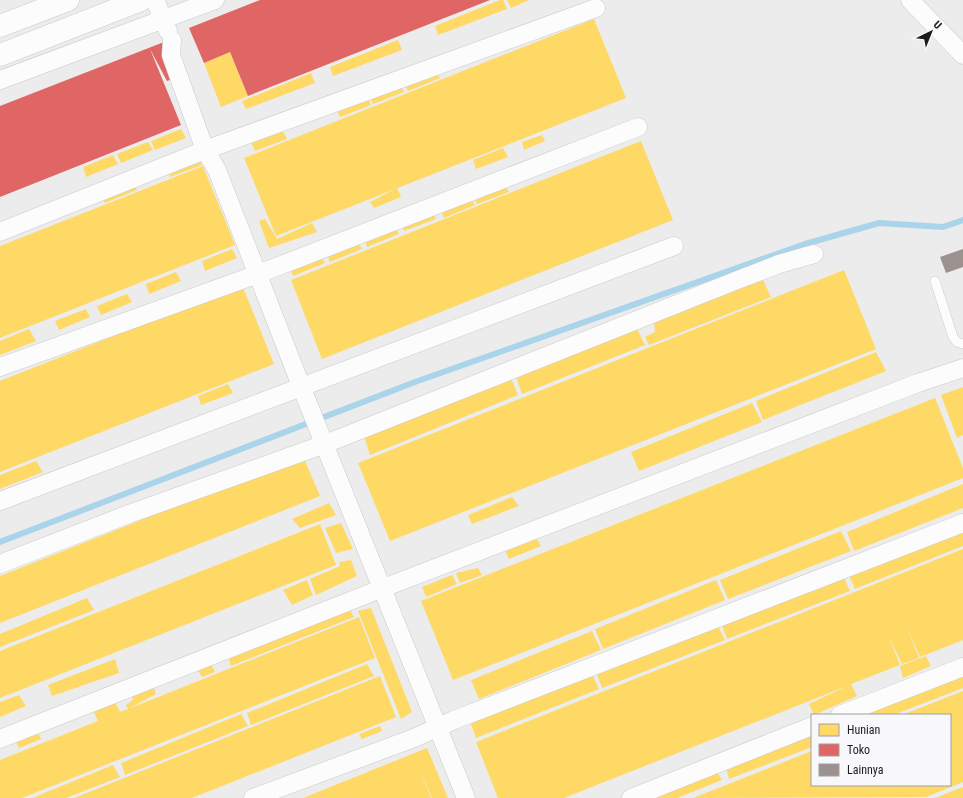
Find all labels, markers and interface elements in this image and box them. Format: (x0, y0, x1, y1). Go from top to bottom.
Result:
north arrow (911, 12, 951, 52)
text: U (931, 18, 944, 32)
legend (811, 714, 951, 786)
text: Hunian (847, 723, 881, 737)
text: Toko (847, 743, 870, 757)
text: Lainnya (847, 763, 884, 777)

